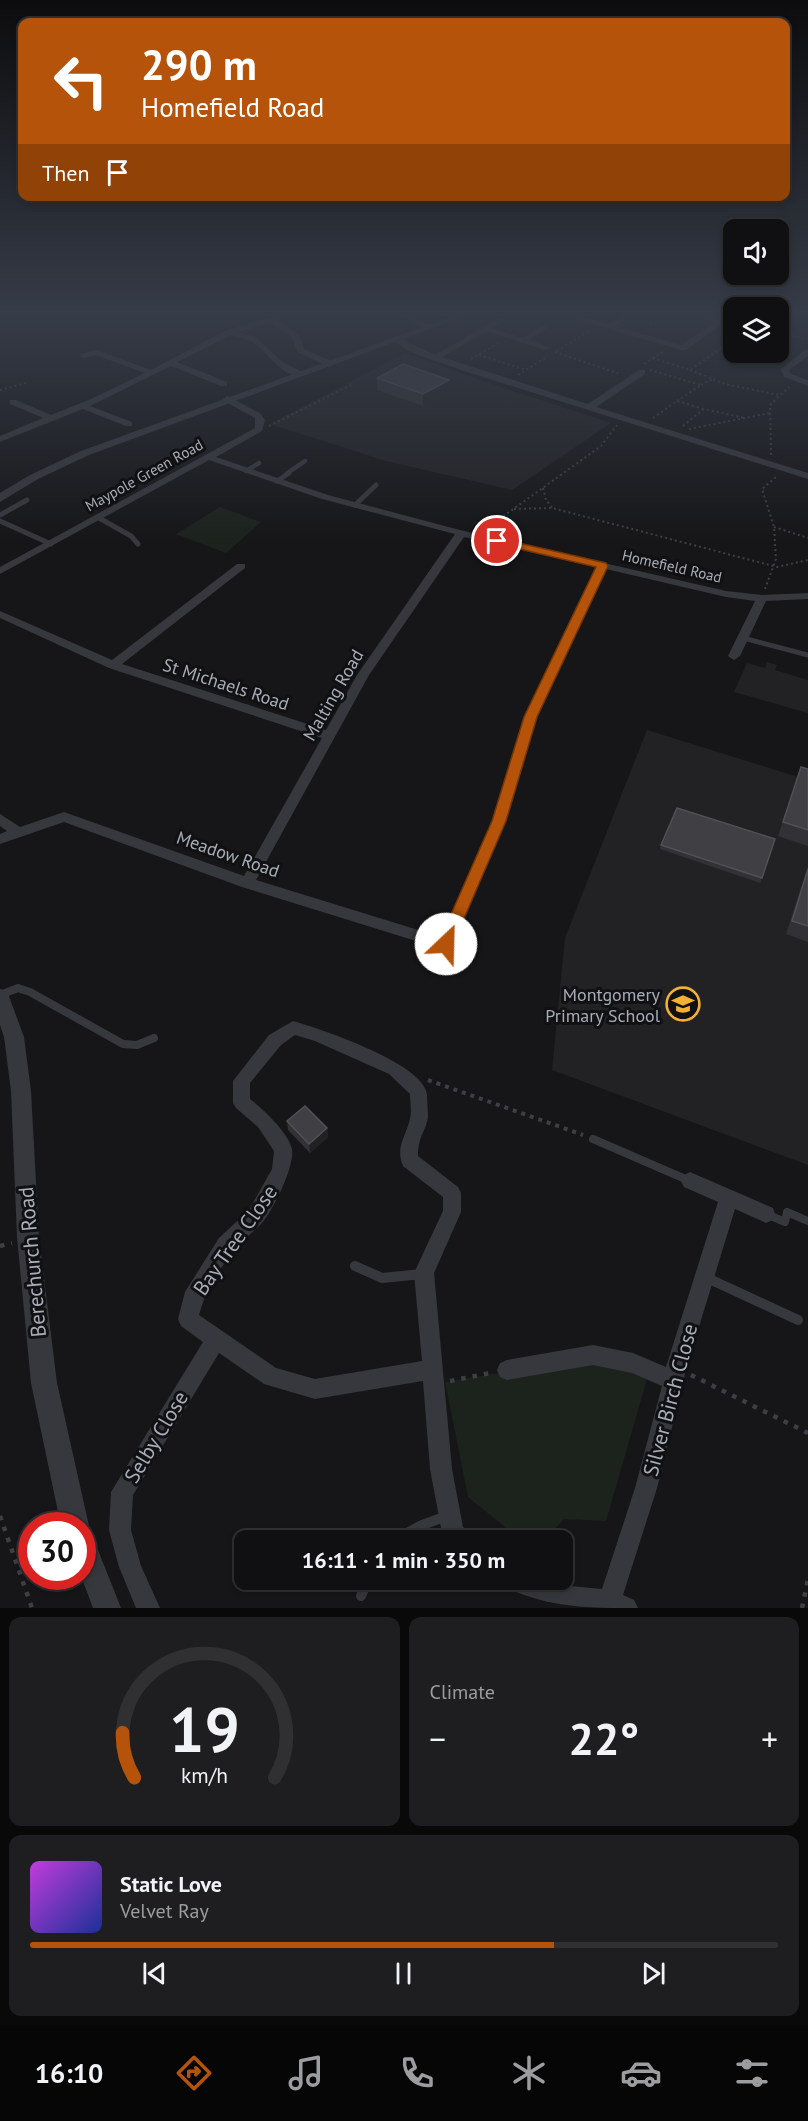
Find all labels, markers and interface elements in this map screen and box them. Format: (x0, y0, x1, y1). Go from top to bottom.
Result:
text: 290 m (141, 37, 257, 92)
icon: left (42, 42, 120, 120)
text: Homefield Road (141, 90, 324, 124)
icon: arrive (101, 156, 134, 189)
text: Then (42, 159, 89, 187)
map controls (723, 219, 789, 363)
button: sound (723, 219, 789, 285)
button: layers (723, 297, 789, 363)
street label: Maypole Green Road (82, 435, 206, 515)
pin (471, 515, 522, 566)
icon: arrive (480, 524, 513, 557)
street label: Homefield Road (620, 545, 724, 587)
street label: Malting Road (298, 645, 368, 745)
street label: St Michaels Road (160, 653, 292, 715)
street label: Meadow Road (174, 826, 282, 882)
position arrow (414, 912, 478, 976)
place label: Montgomery Primary School (545, 983, 661, 1027)
school or university icon: Montgomery Primary School (665, 986, 701, 1022)
street label: Bay Tree Close (187, 1179, 283, 1301)
street label: Berechurch Road (12, 1186, 52, 1338)
street label: Silver Birch Close (637, 1321, 703, 1479)
street label: Selby Close (118, 1386, 194, 1488)
speed limit sign: 30 (18, 1512, 96, 1590)
text: 16:11 · 1 min · 350 m (302, 1546, 505, 1574)
text: Climate (430, 1679, 495, 1705)
text: 19 (169, 1688, 240, 1769)
text: 22° (568, 1709, 639, 1767)
text: − (430, 1717, 446, 1760)
text: + (761, 1717, 778, 1760)
text: km/h (181, 1762, 228, 1790)
text: Static Love (120, 1870, 222, 1898)
text: Velvet Ray (120, 1898, 209, 1924)
icon: previous (138, 1957, 171, 1990)
icon: pause (387, 1957, 420, 1990)
icon: next (637, 1957, 670, 1990)
icon: directions (173, 2052, 215, 2094)
icon: music (285, 2052, 327, 2094)
icon: phone (396, 2052, 438, 2094)
icon: climate (508, 2052, 550, 2094)
icon: car (620, 2052, 662, 2094)
icon: filters (731, 2052, 773, 2094)
text: 16:10 (35, 2056, 103, 2090)

